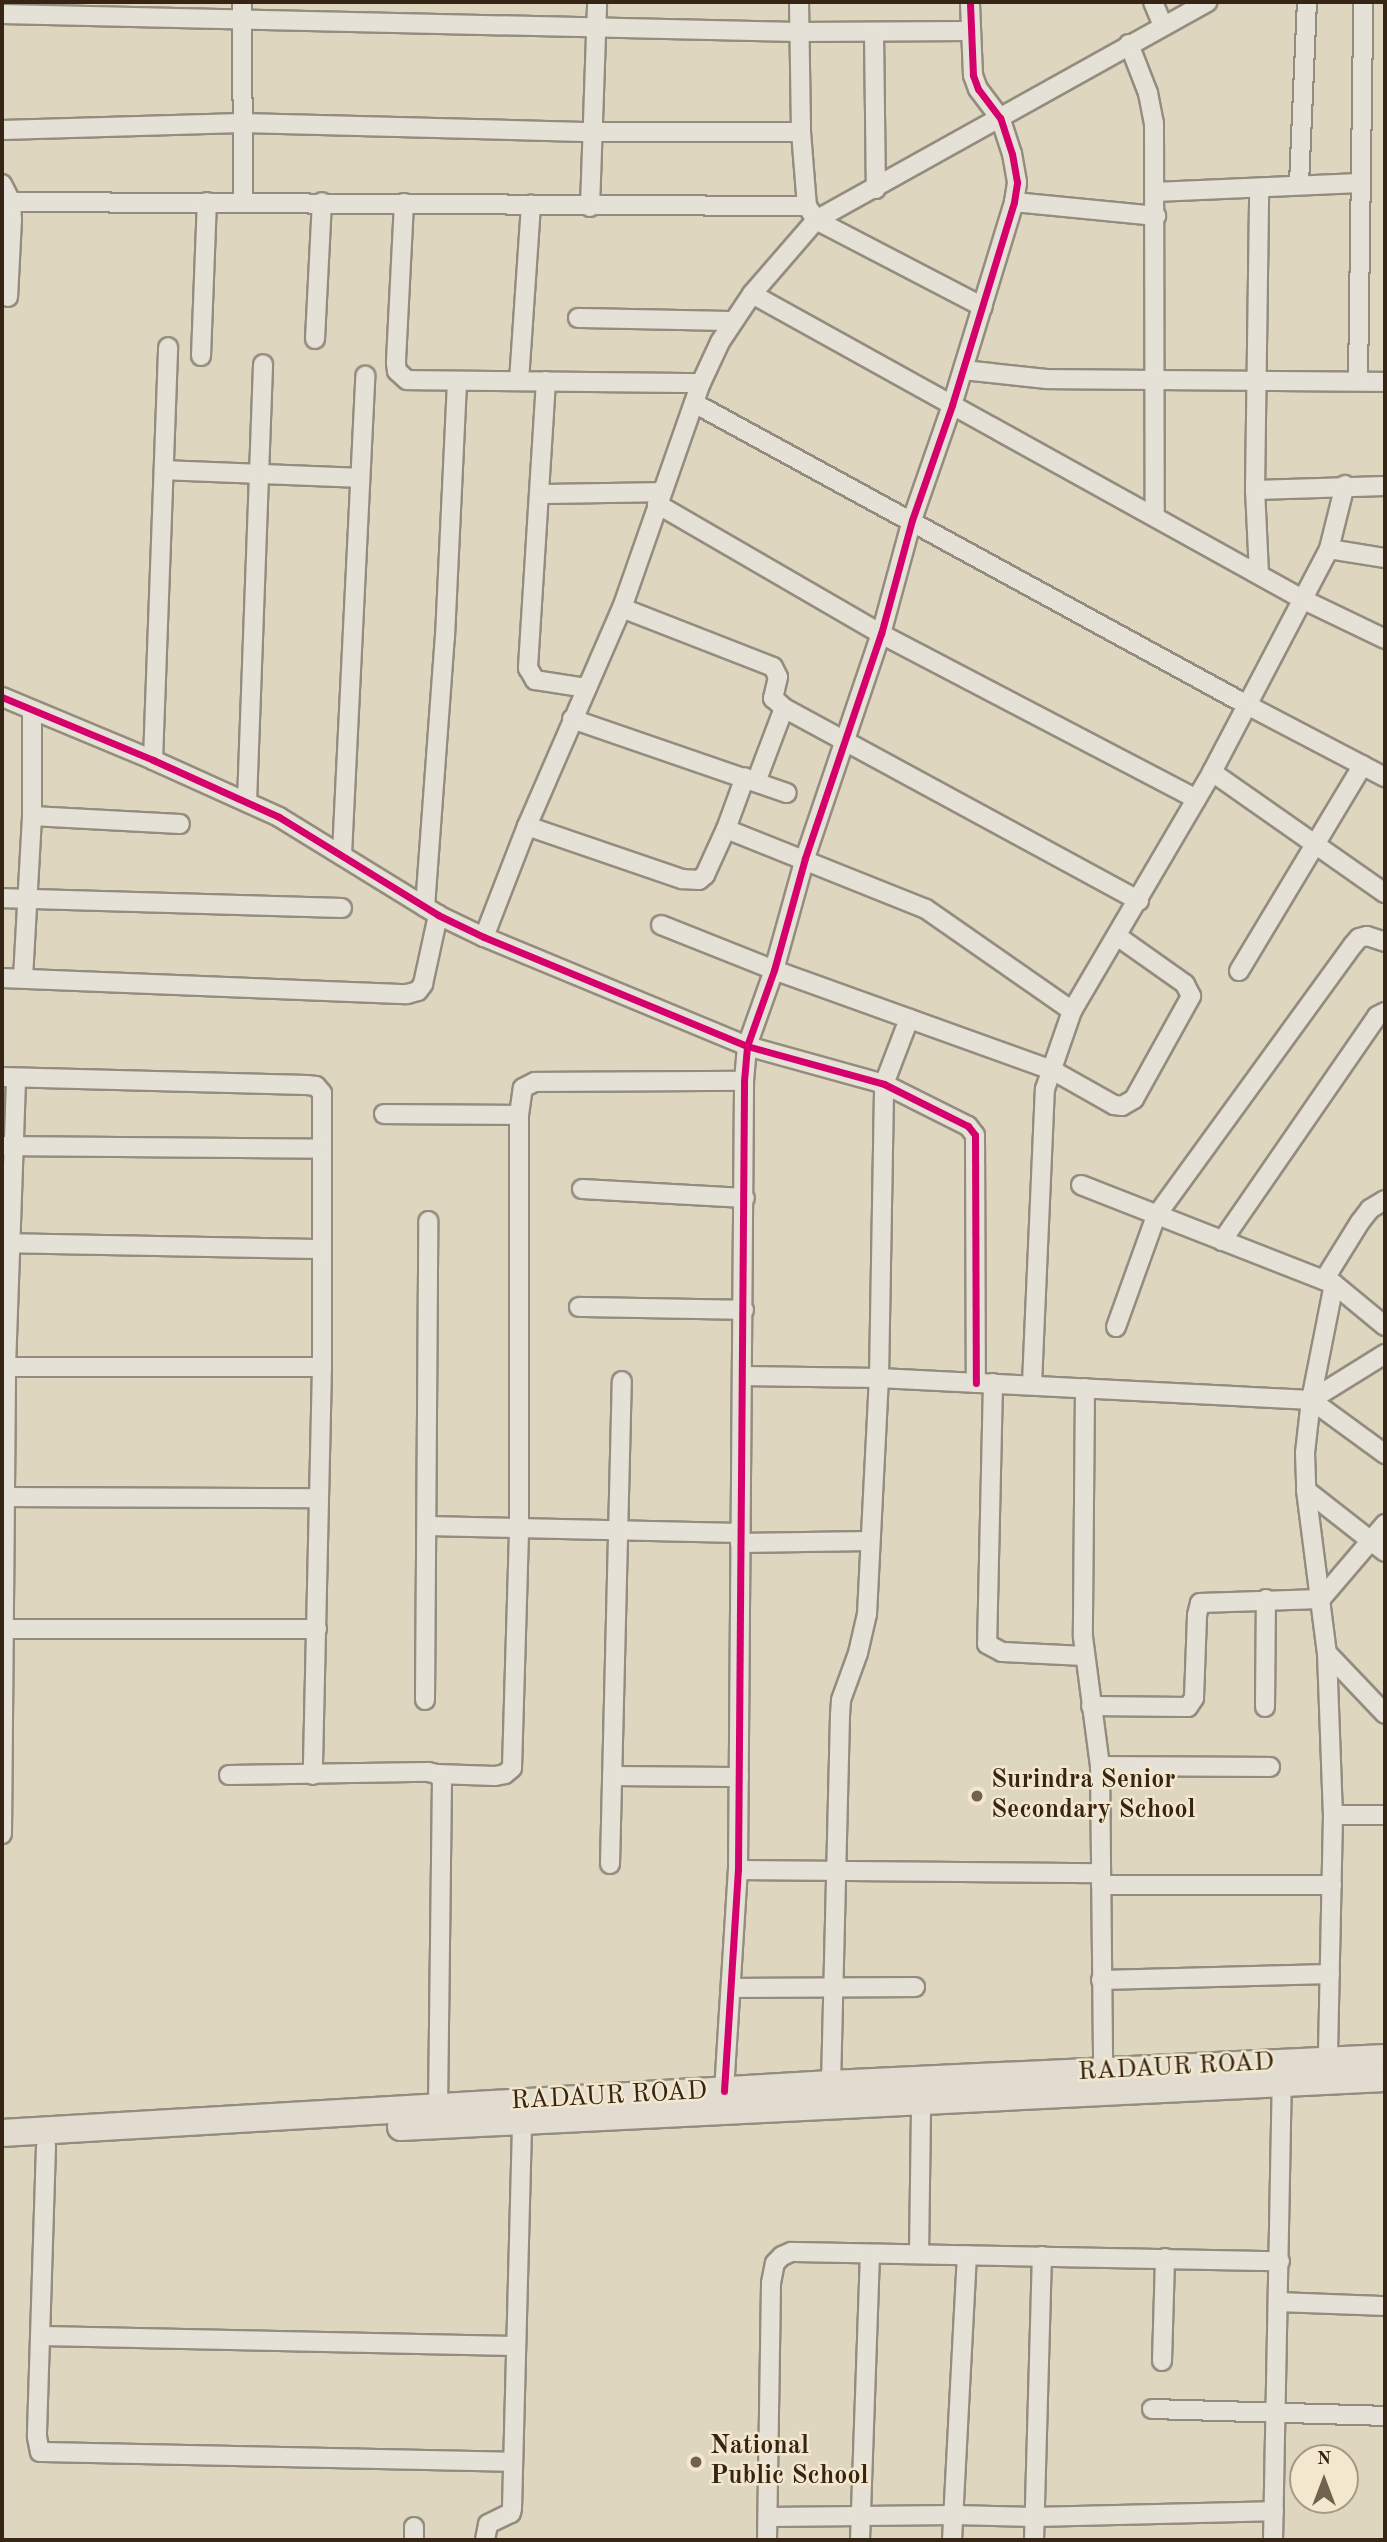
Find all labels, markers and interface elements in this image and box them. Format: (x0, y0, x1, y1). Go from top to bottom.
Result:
place label: Surindra Senior Secondary School (991, 1765, 1196, 1826)
marker: Surindra Senior Secondary School (969, 1788, 985, 1804)
street label: RADAUR ROAD (1077, 2047, 1275, 2089)
street label: RADAUR ROAD (510, 2076, 708, 2118)
place label: National Public School (710, 2431, 868, 2492)
north arrow (1289, 2444, 1359, 2514)
text: N (1317, 2450, 1331, 2469)
marker: National Public School (688, 2454, 704, 2470)

